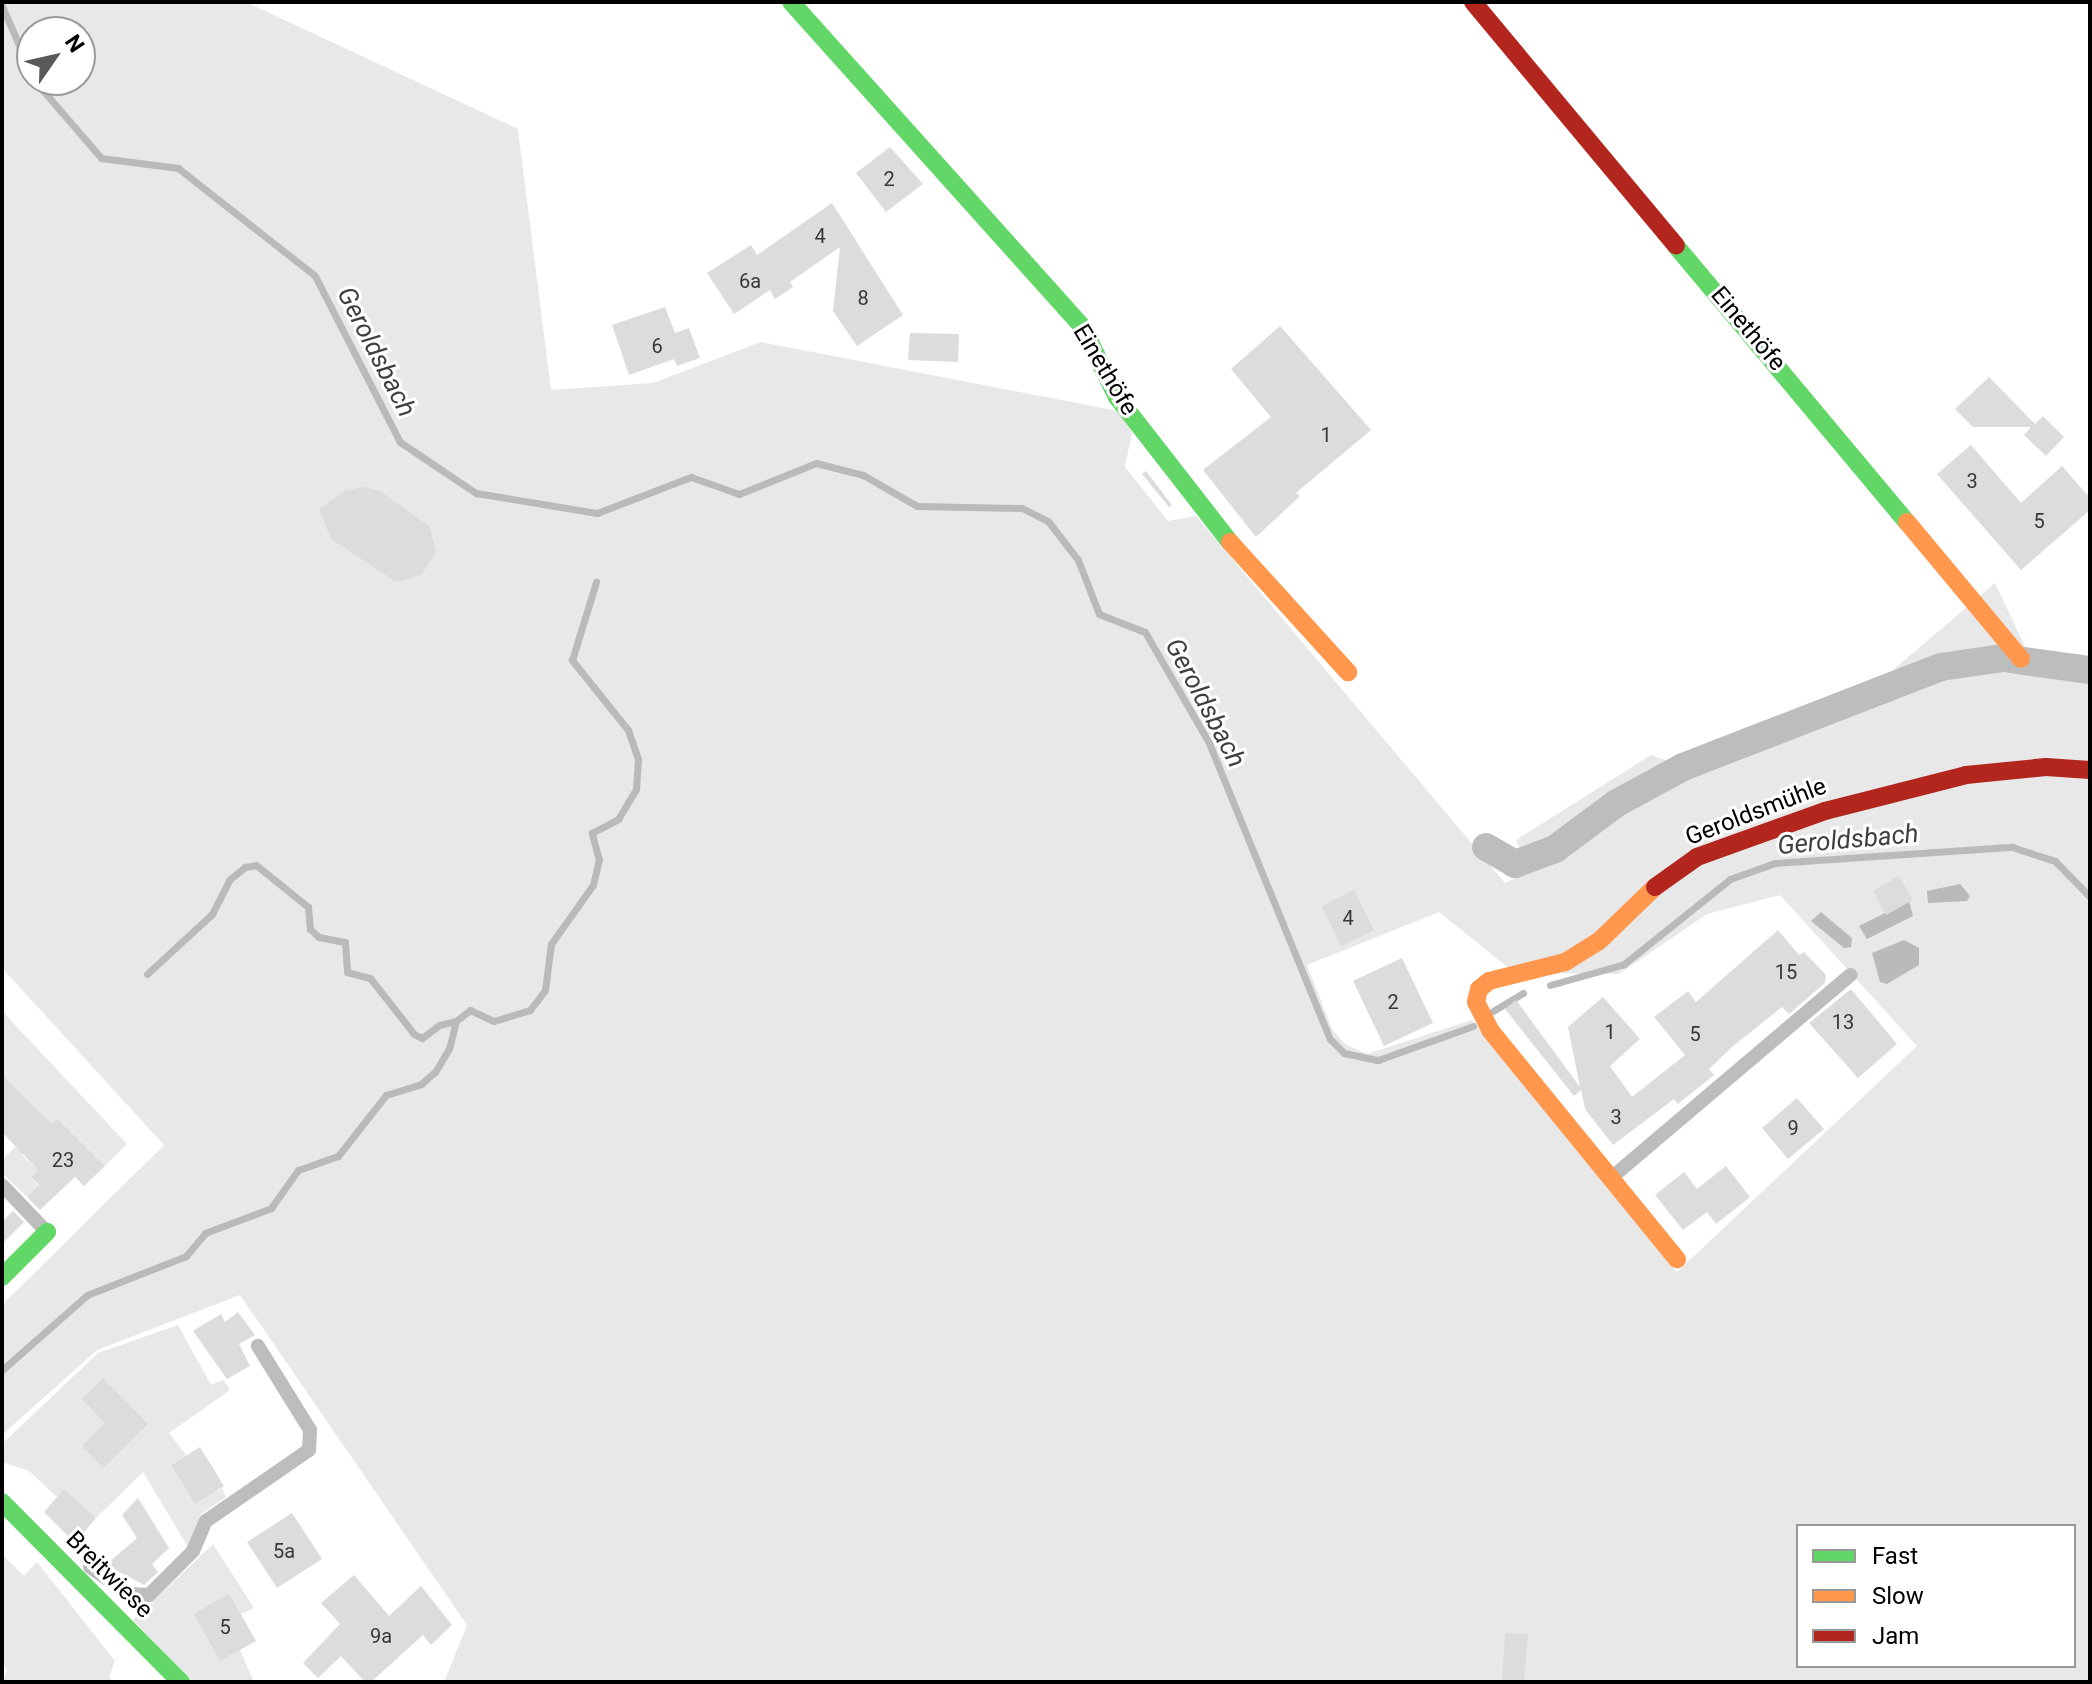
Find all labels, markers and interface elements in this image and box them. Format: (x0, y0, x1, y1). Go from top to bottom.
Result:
north arrow (16, 16, 96, 96)
text: N (60, 30, 89, 57)
house number: 2 (883, 167, 895, 191)
house number: 4 (814, 224, 826, 248)
house number: 6a (739, 269, 761, 293)
street label: Einethöfe (1705, 281, 1791, 377)
water label: Geroldsbach (330, 282, 422, 422)
house number: 8 (857, 286, 869, 310)
street label: Einethöfe (1067, 319, 1143, 421)
house number: 6 (651, 334, 663, 358)
house number: 1 (1320, 423, 1332, 447)
house number: 3 (1966, 469, 1978, 493)
house number: 5 (2033, 509, 2045, 533)
water label: Geroldsbach (1158, 633, 1252, 773)
street label: Geroldsmühle (1682, 772, 1830, 852)
water label: Geroldsbach (1776, 818, 1920, 862)
house number: 4 (1342, 906, 1354, 930)
house number: 15 (1775, 960, 1797, 984)
house number: 2 (1387, 990, 1399, 1014)
house number: 13 (1832, 1010, 1854, 1034)
house number: 1 (1604, 1020, 1616, 1044)
house number: 5 (1689, 1022, 1701, 1046)
house number: 3 (1610, 1105, 1622, 1129)
house number: 9 (1787, 1116, 1799, 1140)
house number: 23 (52, 1148, 74, 1172)
legend (1796, 1524, 2076, 1668)
street label: Breitwiese (60, 1526, 158, 1624)
house number: 5a (273, 1539, 295, 1563)
text: Fast (1872, 1542, 1918, 1570)
text: Slow (1872, 1582, 1924, 1610)
house number: 5 (219, 1615, 231, 1639)
text: Jam (1872, 1622, 1919, 1650)
house number: 9a (370, 1624, 392, 1648)

